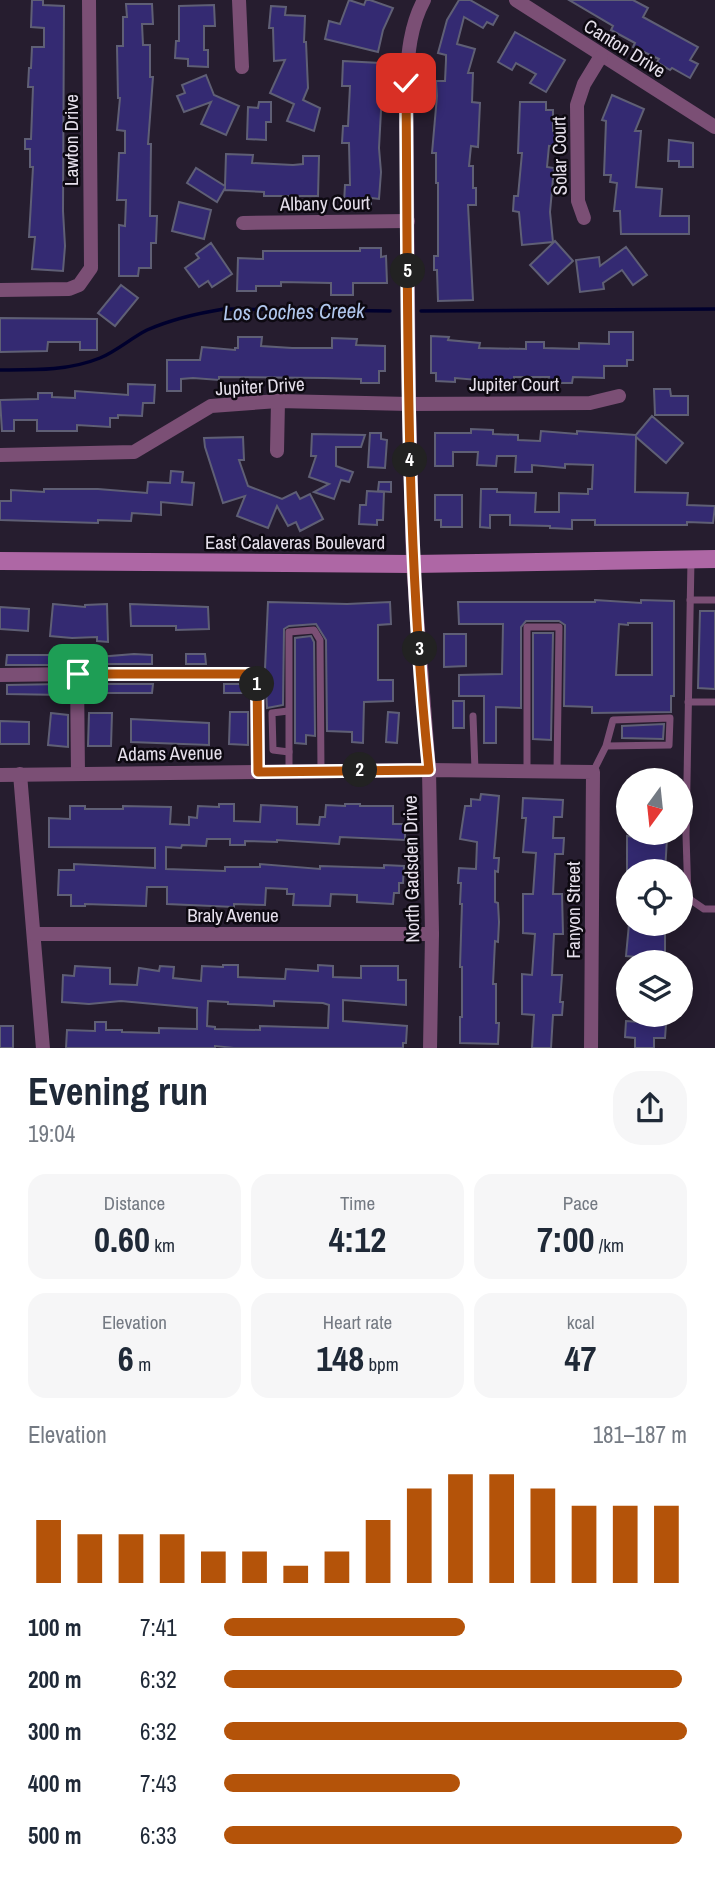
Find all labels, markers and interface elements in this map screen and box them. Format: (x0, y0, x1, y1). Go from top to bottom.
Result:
street label: Canton Drive (579, 13, 671, 83)
pin (376, 53, 436, 113)
icon: check (387, 64, 425, 102)
street label: Lawton Drive (58, 94, 84, 186)
street label: Solar Court (545, 116, 573, 196)
street label: Albany Court (279, 189, 371, 217)
pin: 5 (390, 254, 426, 288)
text: 5 (403, 257, 412, 283)
water label: Los Coches Creek (223, 296, 366, 327)
street label: Jupiter Drive (215, 371, 305, 401)
street label: Jupiter Court (469, 371, 560, 397)
pin: 4 (392, 442, 428, 477)
text: 4 (405, 446, 414, 472)
street label: East Calaveras Boulevard (205, 529, 385, 555)
pin: 3 (402, 632, 438, 666)
text: 3 (415, 635, 424, 661)
pin (48, 644, 108, 704)
icon: arrive (59, 655, 97, 693)
pin: 1 (240, 666, 274, 702)
text: 1 (252, 670, 261, 696)
street label: Adams Avenue (117, 739, 222, 767)
pin: 2 (342, 752, 378, 788)
text: 2 (355, 756, 364, 782)
north arrow (616, 768, 693, 845)
map controls (616, 768, 693, 1027)
street label: North Gadsden Drive (397, 795, 425, 943)
button: locate (616, 859, 693, 936)
street label: Fanyon Street (560, 861, 586, 959)
street label: Braly Avenue (187, 902, 279, 928)
button: layers (616, 950, 693, 1027)
text: Evening run (28, 1066, 208, 1117)
button: share (613, 1071, 687, 1145)
text: 19:04 (28, 1118, 75, 1149)
text: Distance (104, 1190, 165, 1216)
text: Time (340, 1190, 375, 1216)
text: Pace (563, 1190, 598, 1216)
text: 0.60 (94, 1216, 150, 1263)
text: 4:12 (329, 1216, 386, 1263)
text: 7:00 (537, 1216, 595, 1263)
text: km (150, 1232, 175, 1258)
text: /km (595, 1232, 624, 1258)
text: Elevation (102, 1309, 167, 1335)
text: Heart rate (323, 1309, 392, 1335)
text: kcal (567, 1309, 594, 1335)
text: 6 (118, 1335, 134, 1382)
text: 148 (316, 1335, 364, 1382)
text: 47 (565, 1335, 596, 1382)
text: m (134, 1351, 151, 1377)
text: bpm (364, 1351, 399, 1377)
text: Elevation (28, 1419, 107, 1450)
text: 181–187 m (593, 1419, 687, 1450)
text: 100 m (28, 1612, 81, 1643)
text: 7:41 (140, 1612, 177, 1643)
text: 200 m (28, 1664, 81, 1695)
text: 6:32 (140, 1664, 177, 1695)
text: 300 m (28, 1716, 81, 1747)
text: 6:32 (140, 1716, 177, 1747)
text: 400 m (28, 1768, 81, 1799)
text: 7:43 (140, 1768, 177, 1799)
text: 500 m (28, 1820, 81, 1851)
text: 6:33 (140, 1820, 177, 1851)

